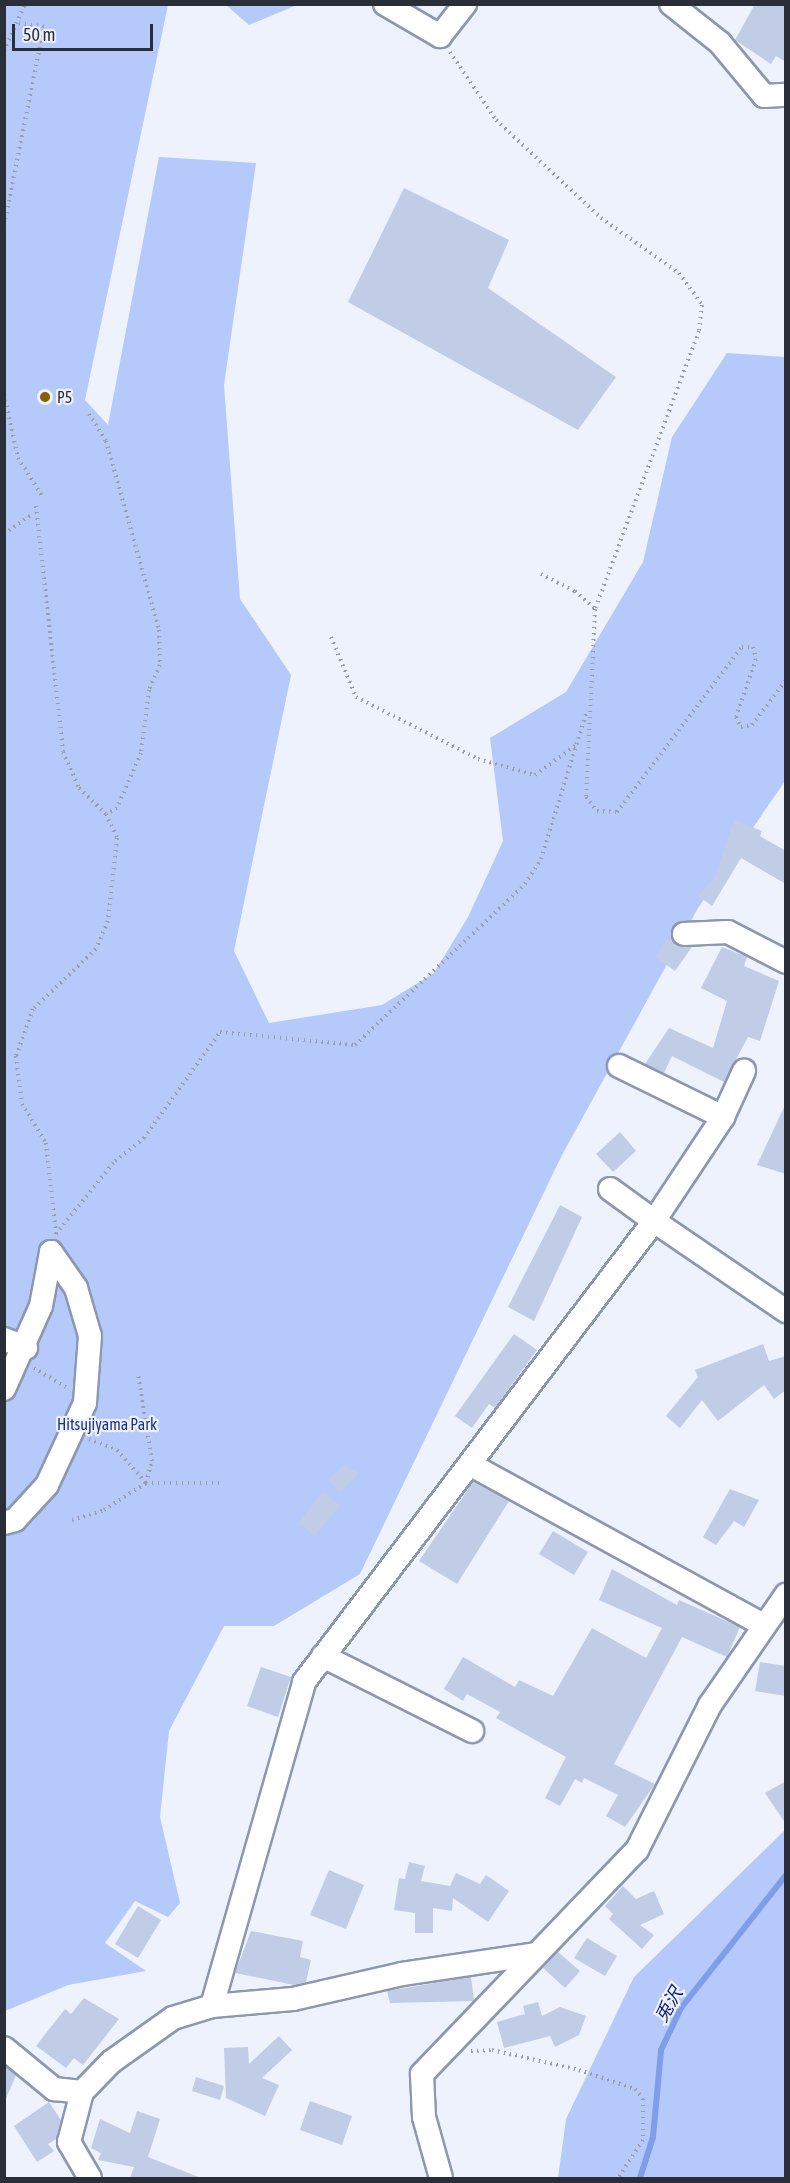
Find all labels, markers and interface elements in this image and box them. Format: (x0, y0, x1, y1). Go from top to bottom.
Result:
scale bar (15, 12, 156, 50)
text: 50 m (23, 24, 55, 45)
place label: P5 (57, 387, 72, 407)
marker: P5 (38, 390, 52, 404)
park label: Hitsujiyama Park (57, 1414, 157, 1434)
water label: 兎沢 (651, 1984, 687, 2026)

